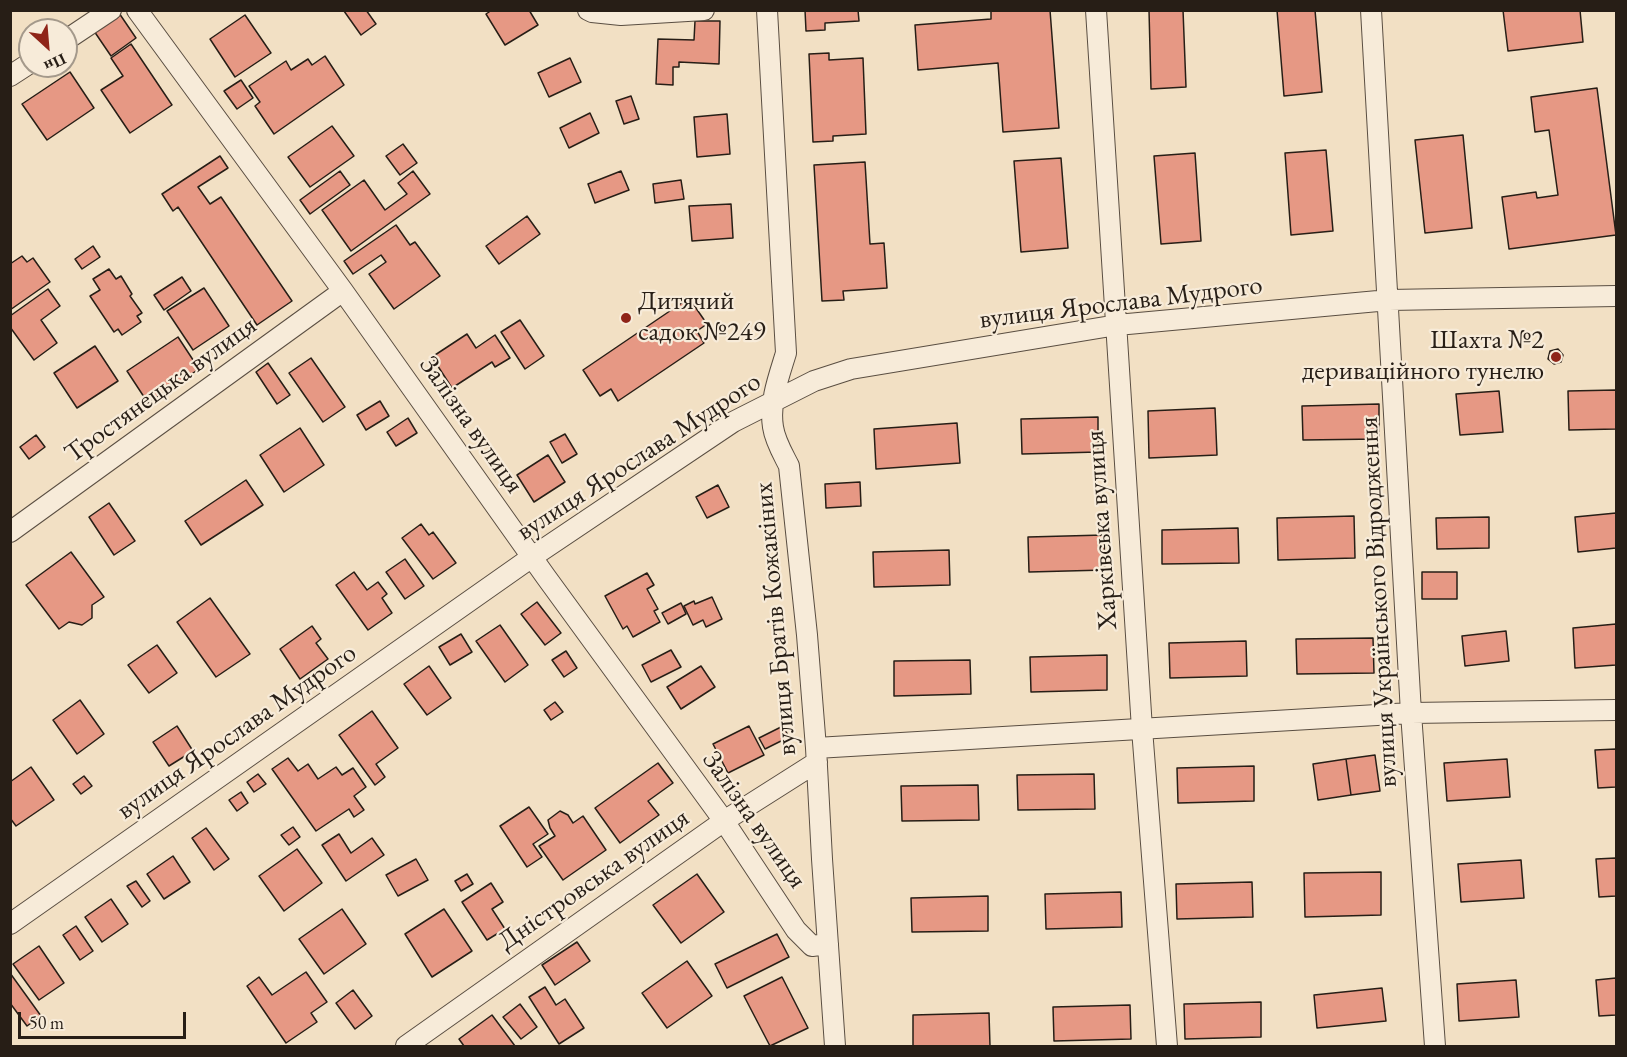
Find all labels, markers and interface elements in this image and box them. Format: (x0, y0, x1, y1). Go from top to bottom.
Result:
north arrow (18, 18, 78, 78)
text: Пн (41, 49, 70, 77)
street label: вулиця Ярослава Мудрого (978, 270, 1264, 336)
place label: Дитячий садок №249 (638, 286, 766, 349)
street label: Тростянецька вулиця (59, 310, 263, 470)
marker: Дитячий садок №249 (619, 311, 633, 325)
place label: Шахта №2 дериваційного тунелю (1302, 325, 1544, 388)
street label: Залізна вулиця (412, 350, 530, 500)
marker: Шахта №2 дериваційного тунелю (1549, 350, 1563, 364)
street label: вулиця Ярослава Мудрого (511, 366, 767, 548)
street label: вулиця Українського Відродження (1353, 416, 1405, 788)
street label: Харківська вулиця (1079, 429, 1125, 631)
street label: вулиця Братів Кожакіних (748, 481, 804, 757)
street label: вулиця Ярослава Мудрого (111, 637, 363, 827)
street label: Залізна вулиця (695, 745, 813, 895)
street label: Дністровська вулиця (492, 802, 696, 958)
scale bar (21, 1000, 189, 1038)
text: 50 m (29, 1011, 64, 1034)

